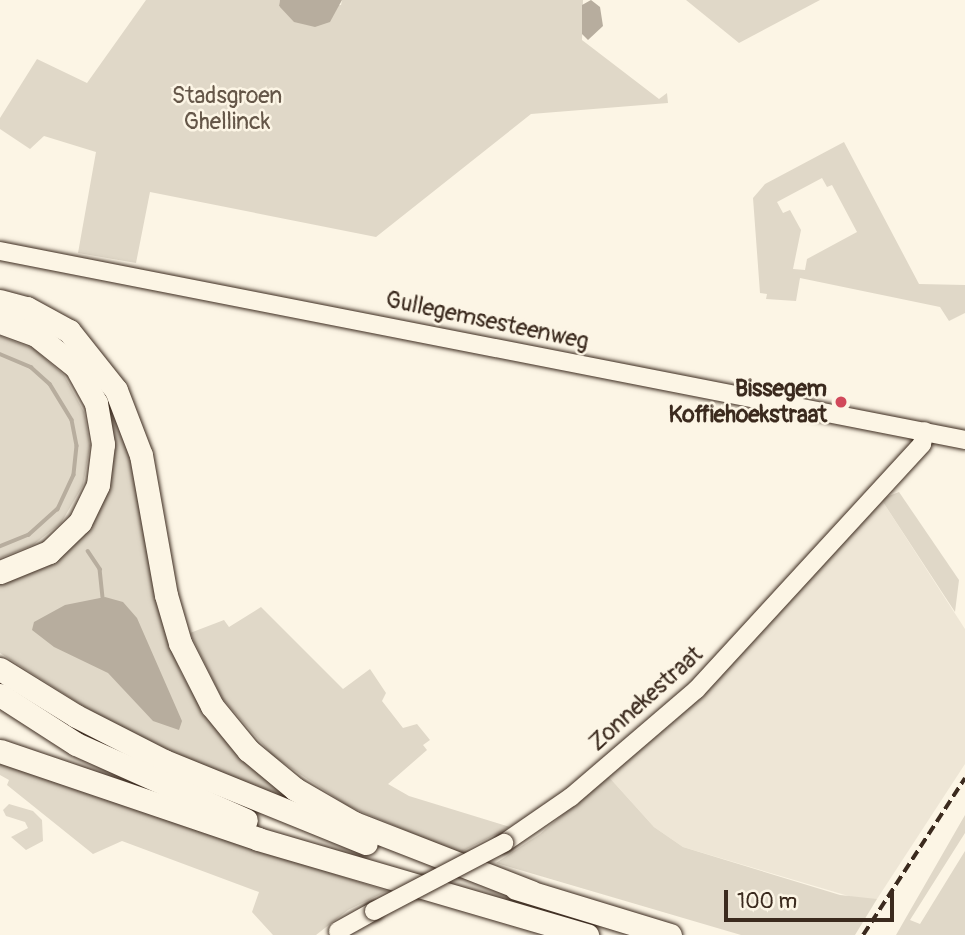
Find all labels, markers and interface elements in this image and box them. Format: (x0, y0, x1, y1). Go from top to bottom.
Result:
park label: Stadsgroen Ghellinck (172, 82, 282, 136)
street label: Gullegemsesteenweg (383, 286, 591, 356)
place label: Bissegem Koffiehoekstraat (669, 375, 827, 429)
marker: Bissegem Koffiehoekstraat (833, 394, 849, 410)
street label: Zonnekestraat (584, 641, 708, 757)
scale bar (727, 876, 897, 920)
text: 100 m (737, 888, 797, 915)

